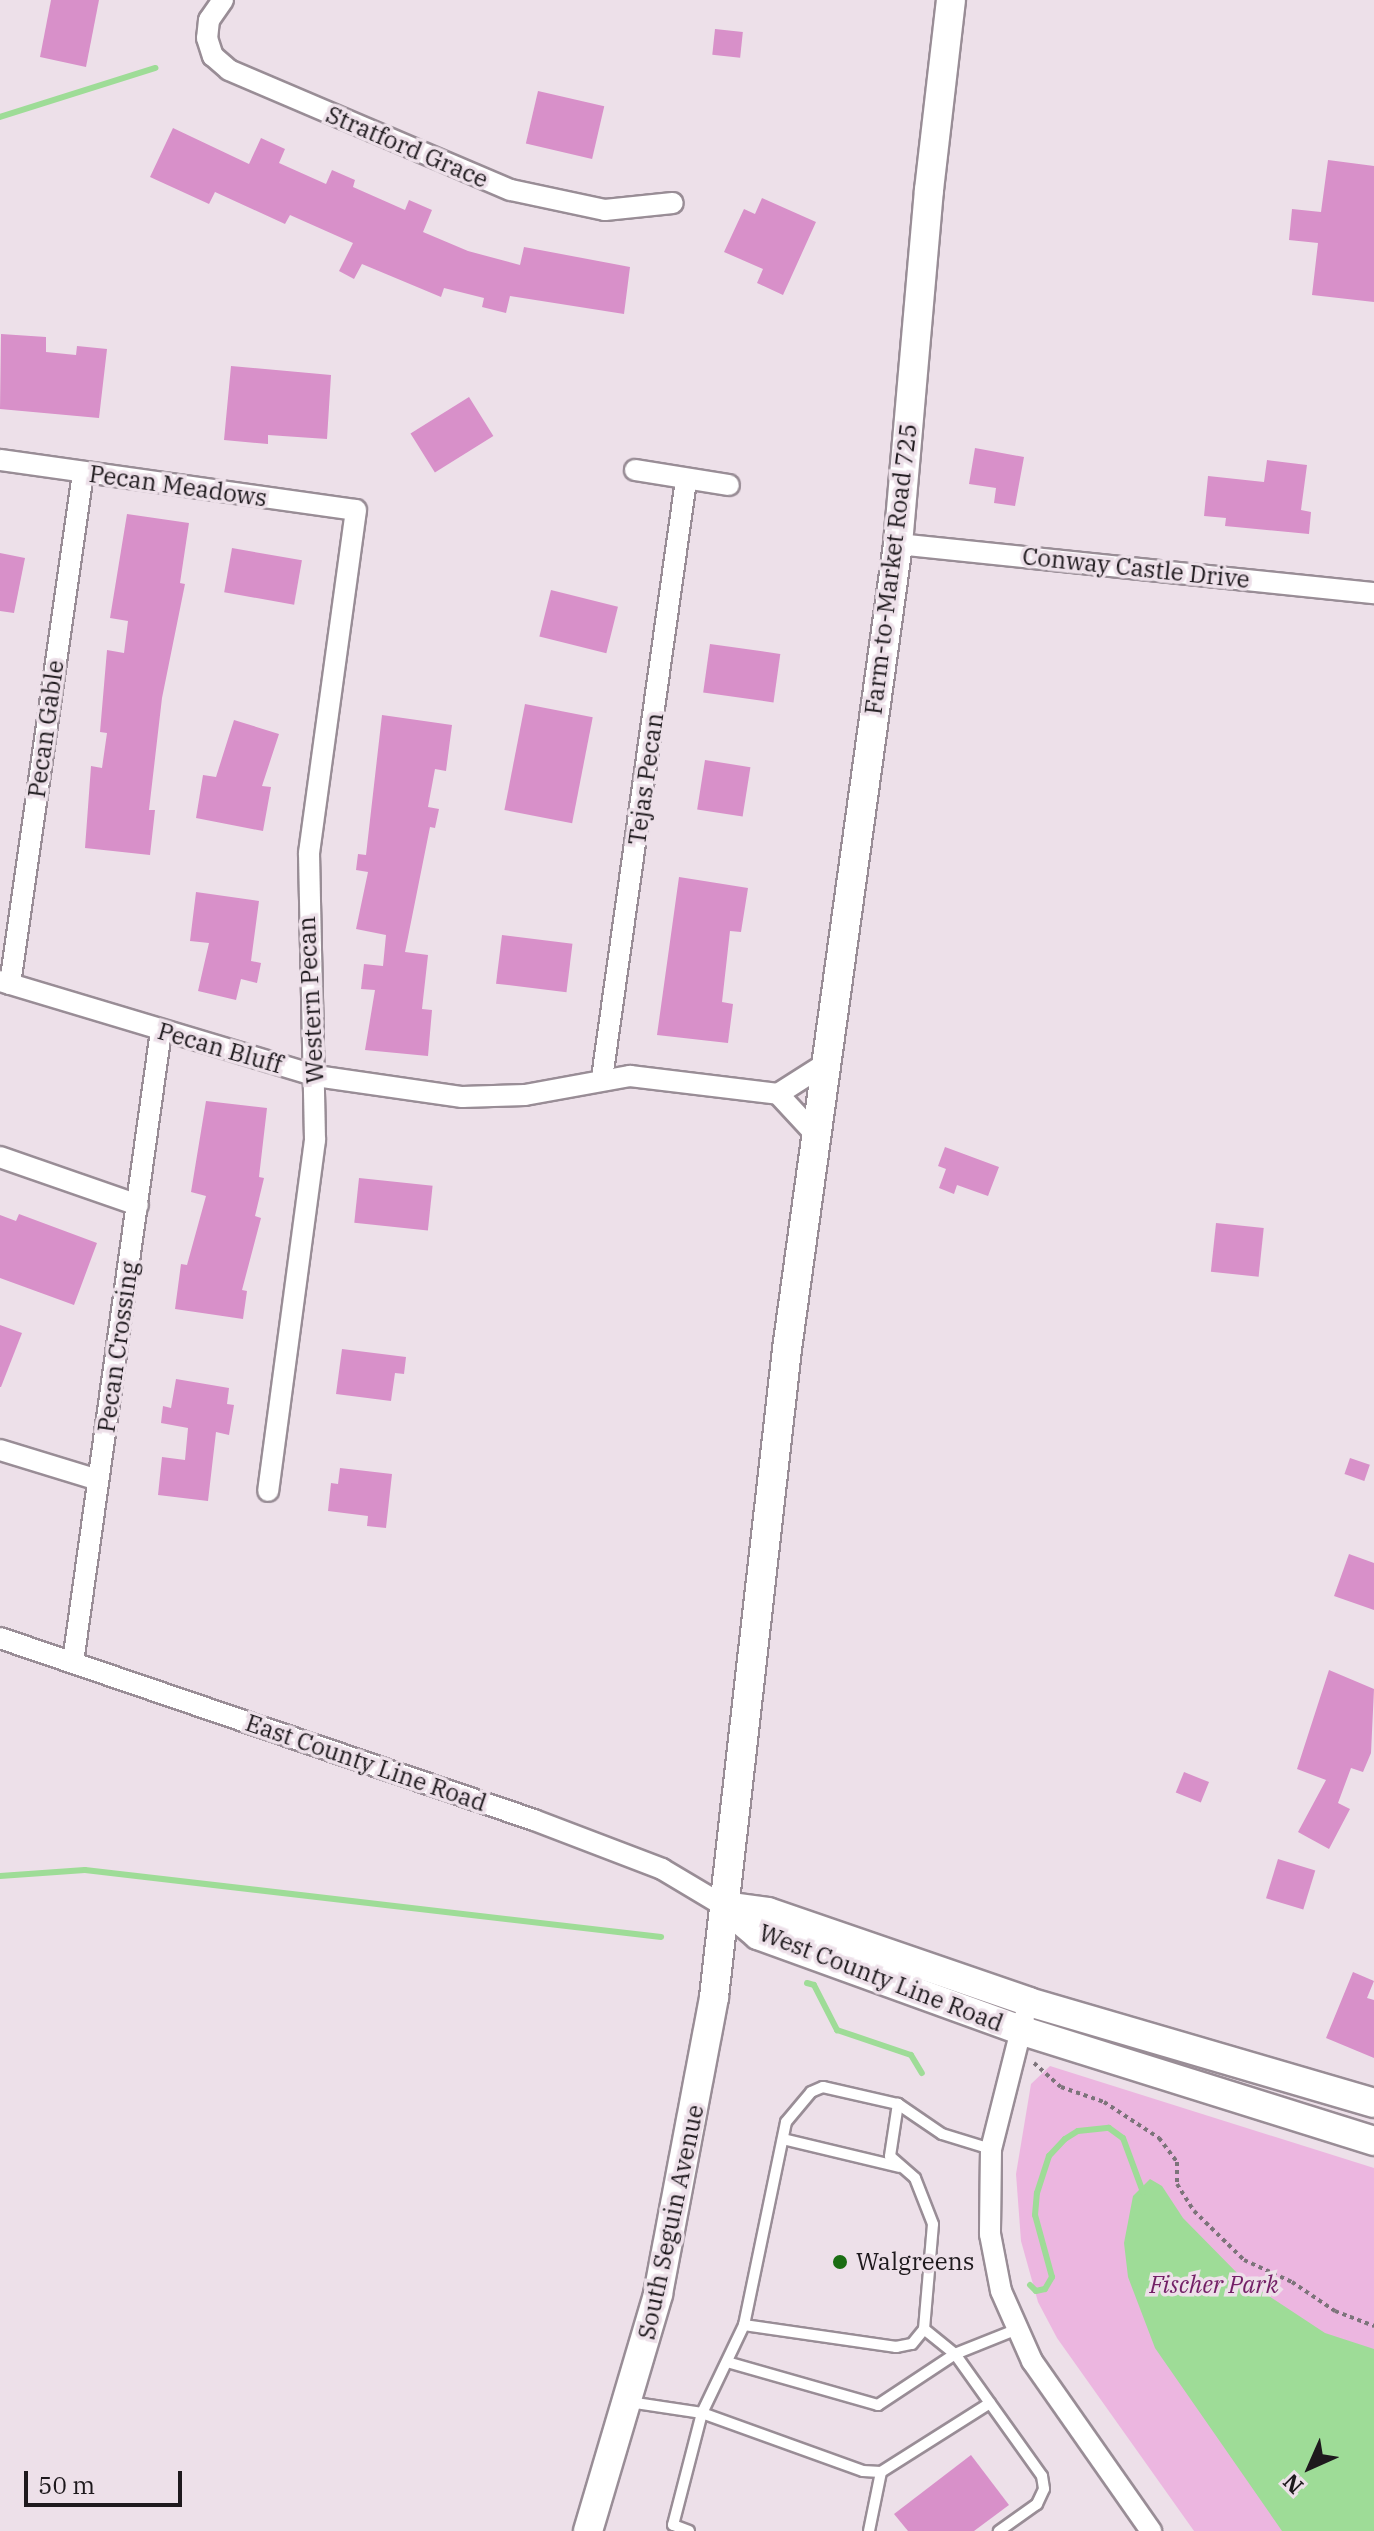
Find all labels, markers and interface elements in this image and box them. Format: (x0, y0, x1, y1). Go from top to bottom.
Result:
street label: Stratford Grace (322, 100, 492, 194)
street label: Farm-to-Market Road 725 (859, 422, 923, 716)
street label: Pecan Meadows (87, 459, 269, 513)
street label: Conway Castle Drive (1021, 542, 1251, 594)
street label: Pecan Gable (22, 658, 70, 800)
street label: Tejas Pecan (622, 711, 670, 847)
street label: Western Pecan (292, 916, 330, 1084)
street label: Pecan Bluff (154, 1016, 286, 1080)
street label: Pecan Crossing (92, 1260, 144, 1434)
street label: East County Line Road (242, 1708, 490, 1818)
street label: West County Line Road (755, 1918, 1007, 2038)
street label: South Seguin Avenue (632, 2102, 710, 2342)
place label: Walgreens (856, 2248, 975, 2276)
marker: Walgreens (831, 2253, 849, 2271)
park label: Fischer Park (1150, 2271, 1278, 2299)
north arrow (1270, 2427, 1350, 2507)
scale bar (28, 2455, 186, 2505)
text: N (1276, 2468, 1309, 2501)
text: 50 m (38, 2469, 95, 2501)

